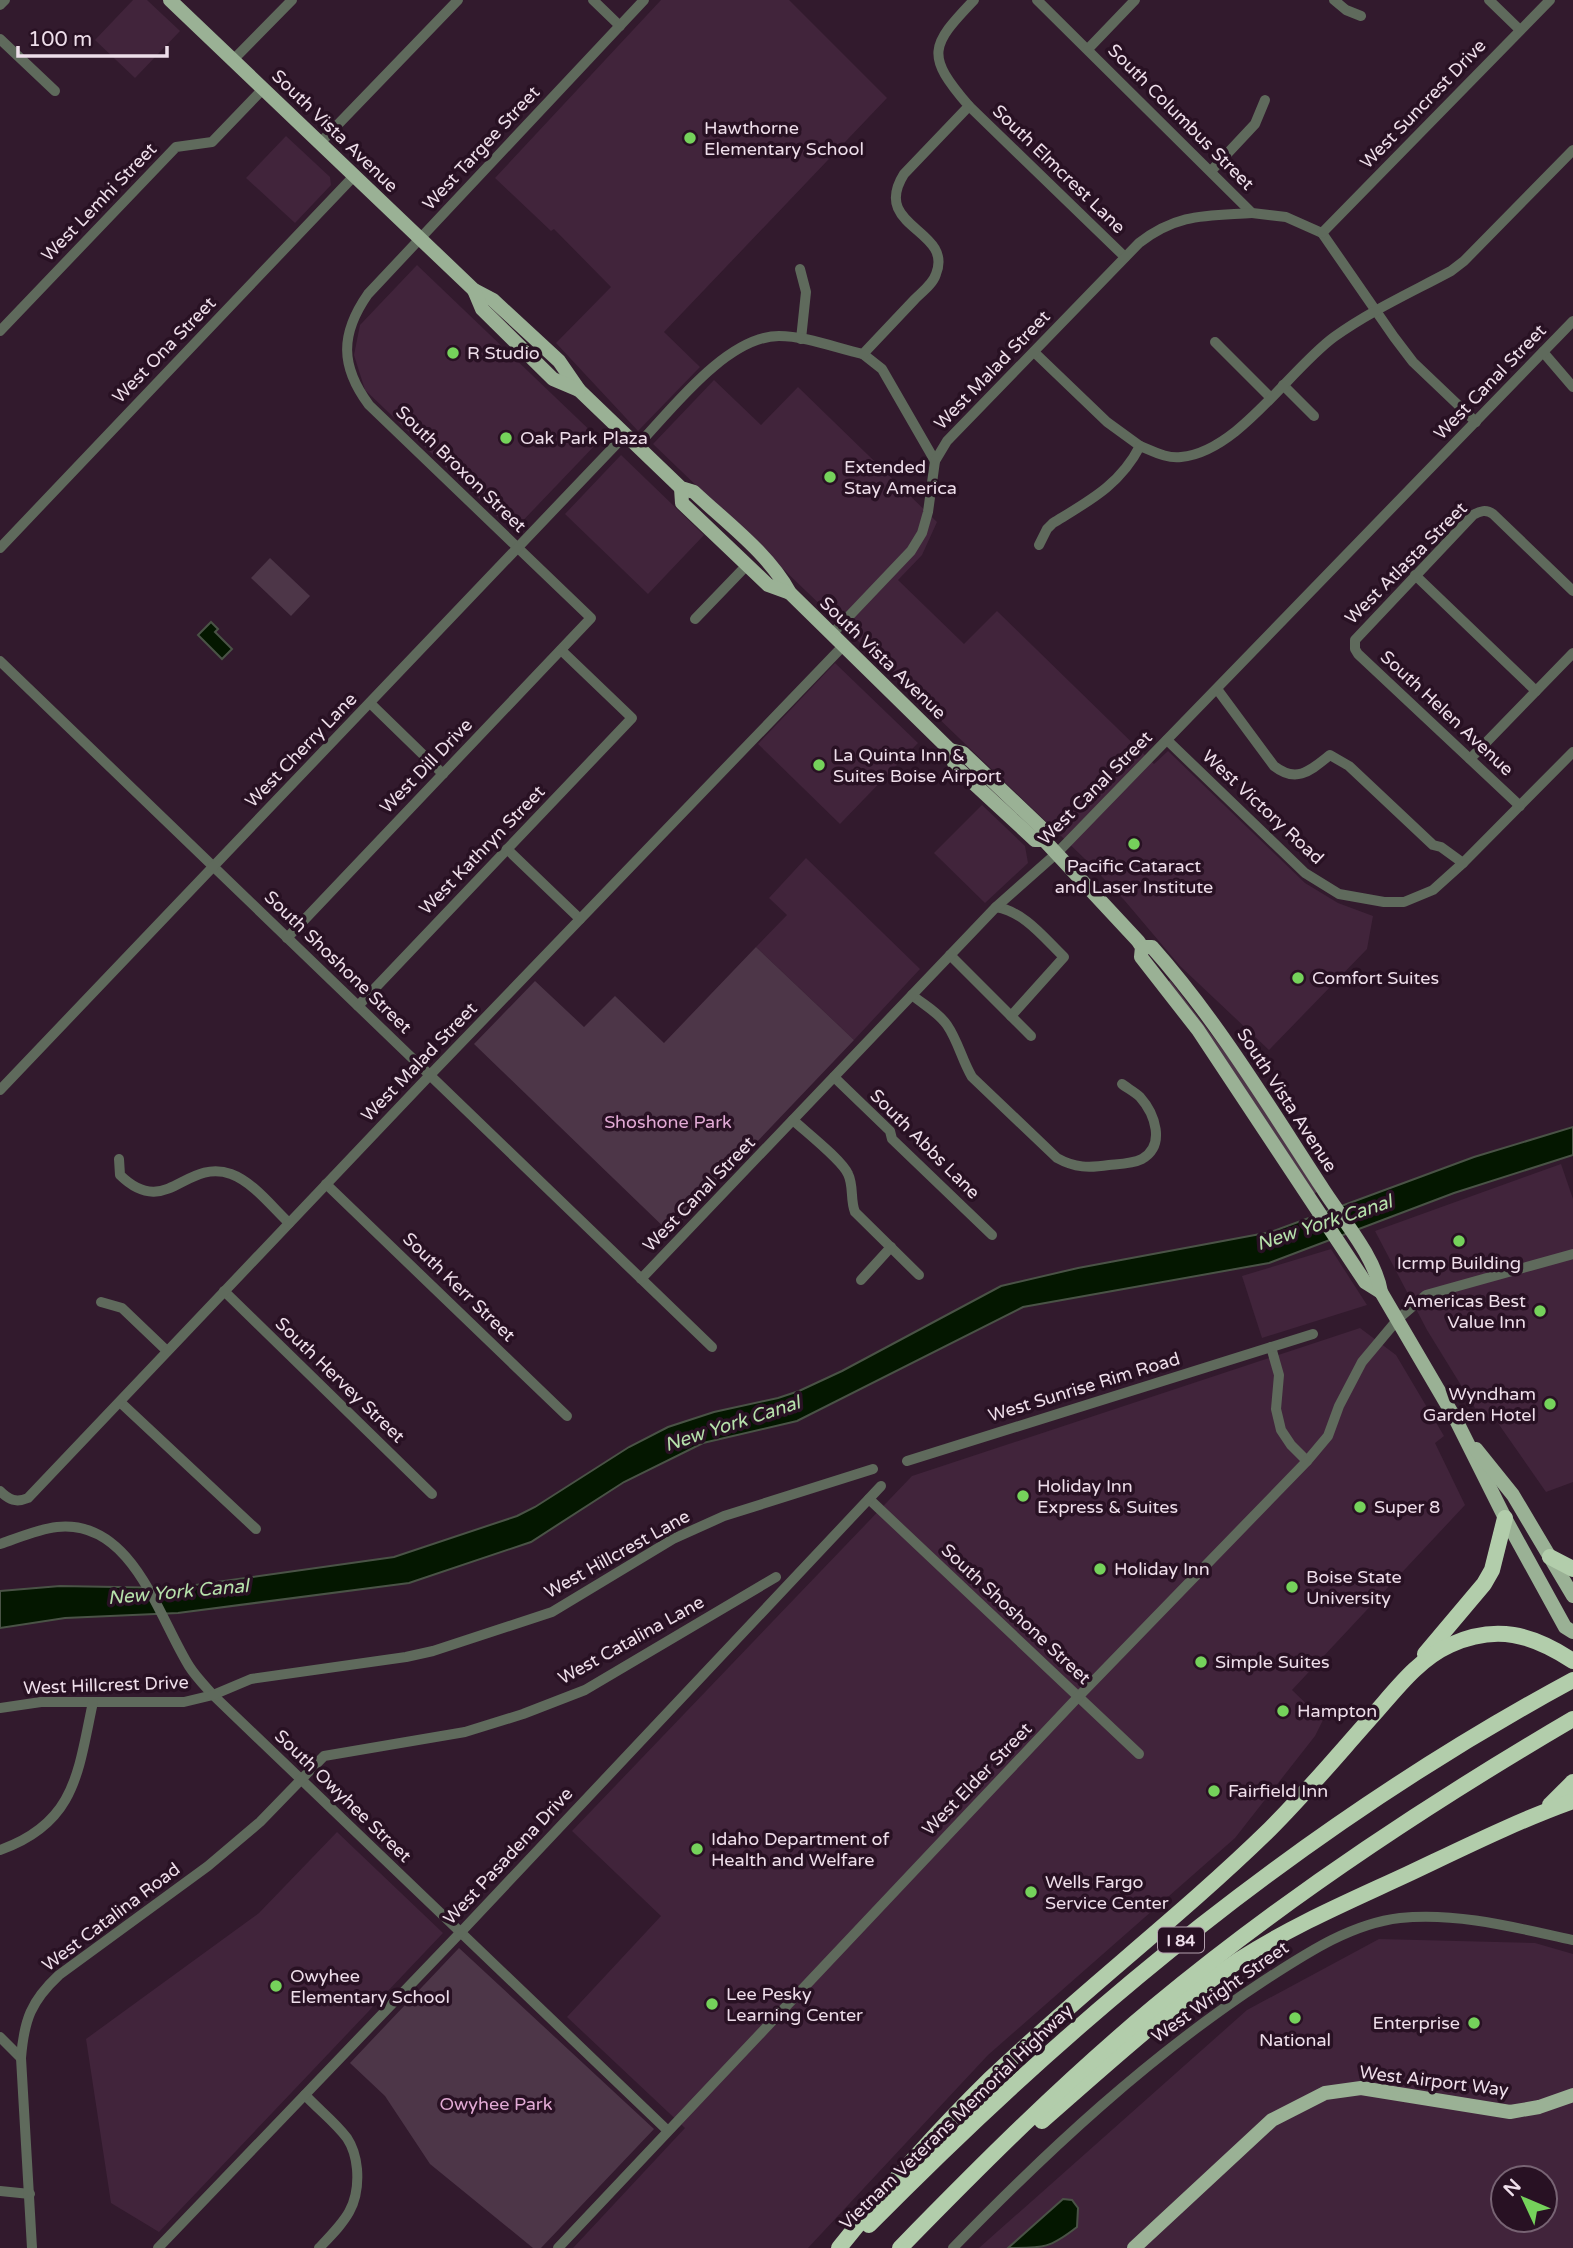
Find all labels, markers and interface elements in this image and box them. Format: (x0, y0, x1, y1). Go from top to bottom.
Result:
scale bar (18, 14, 166, 58)
text: 100 m (28, 27, 92, 52)
street label: West Suncrest Drive (1356, 35, 1490, 173)
street label: South Columbus Street (1103, 39, 1259, 195)
street label: South Vista Avenue (267, 65, 403, 197)
street label: West Targee Street (418, 81, 544, 215)
street label: South Elmcrest Lane (988, 100, 1130, 238)
place label: Hawthorne Elementary School (704, 117, 864, 160)
marker: Hawthorne Elementary School (682, 130, 698, 146)
street label: West Lemhi Street (37, 138, 161, 266)
street label: West Ona Street (108, 292, 220, 408)
street label: West Malad Street (929, 306, 1055, 434)
street label: West Canal Street (1429, 320, 1551, 444)
place label: R Studio (467, 342, 540, 364)
marker: R Studio (445, 345, 461, 361)
street label: South Broxon Street (391, 401, 531, 537)
place label: Oak Park Plaza (520, 427, 648, 449)
marker: Oak Park Plaza (498, 430, 514, 446)
place label: Extended Stay America (844, 456, 957, 499)
marker: Extended Stay America (822, 469, 838, 485)
street label: West Atlasta Street (1340, 497, 1472, 629)
street label: South Vista Avenue (815, 592, 951, 724)
street label: South Helen Avenue (1376, 646, 1518, 780)
street label: West Cherry Lane (241, 688, 361, 812)
street label: West Dill Drive (375, 714, 477, 818)
street label: West Canal Street (1033, 726, 1157, 850)
place label: La Quinta Inn & Suites Boise Airport (833, 744, 1002, 787)
street label: West Victory Road (1198, 745, 1328, 869)
marker: La Quinta Inn & Suites Boise Airport (811, 757, 827, 773)
street label: West Kathryn Street (415, 781, 549, 919)
marker: Pacific Cataract and Laser Institute (1126, 836, 1142, 852)
place label: Pacific Cataract and Laser Institute (1055, 855, 1213, 898)
street label: South Shoshone Street (260, 886, 416, 1038)
place label: Comfort Suites (1312, 967, 1439, 989)
marker: Comfort Suites (1290, 970, 1306, 986)
street label: West Malad Street (356, 998, 482, 1126)
street label: South Vista Avenue (1232, 1024, 1342, 1176)
street label: South Abbs Lane (865, 1084, 985, 1204)
park label: Shoshone Park (604, 1111, 732, 1133)
street label: West Canal Street (638, 1132, 760, 1256)
water label: New York Canal (1254, 1190, 1397, 1255)
street label: South Kerr Street (398, 1228, 520, 1346)
marker: Icrmp Building (1451, 1233, 1467, 1249)
place label: Icrmp Building (1397, 1252, 1521, 1274)
place label: Americas Best Value Inn (1404, 1290, 1526, 1333)
marker: Americas Best Value Inn (1532, 1303, 1548, 1319)
street label: South Hervey Street (271, 1313, 409, 1447)
street label: West Sunrise Rim Road (986, 1347, 1182, 1427)
place label: Wyndham Garden Hotel (1423, 1383, 1536, 1426)
water label: New York Canal (662, 1391, 805, 1456)
marker: Wyndham Garden Hotel (1542, 1396, 1558, 1412)
place label: Holiday Inn Express & Suites (1037, 1475, 1178, 1518)
marker: Holiday Inn Express & Suites (1015, 1488, 1031, 1504)
place label: Super 8 (1374, 1496, 1440, 1518)
marker: Super 8 (1352, 1499, 1368, 1515)
street label: West Hillcrest Lane (541, 1505, 693, 1603)
street label: South Shoshone Street (937, 1539, 1095, 1689)
place label: Holiday Inn (1114, 1558, 1210, 1580)
marker: Holiday Inn (1092, 1561, 1108, 1577)
place label: Boise State University (1306, 1566, 1402, 1609)
water label: New York Canal (107, 1575, 252, 1609)
marker: Boise State University (1284, 1579, 1300, 1595)
street label: West Catalina Lane (554, 1591, 708, 1689)
place label: Simple Suites (1215, 1651, 1330, 1673)
marker: Simple Suites (1193, 1654, 1209, 1670)
street label: West Hillcrest Drive (23, 1671, 189, 1699)
place label: Hampton (1297, 1700, 1377, 1722)
marker: Hampton (1275, 1703, 1291, 1719)
street label: West Elder Street (918, 1718, 1036, 1840)
street label: South Owyhee Street (270, 1725, 416, 1867)
place label: Fairfield Inn (1228, 1780, 1328, 1802)
street label: West Pasadena Drive (439, 1783, 577, 1929)
marker: Fairfield Inn (1206, 1783, 1222, 1799)
place label: Idaho Department of Health and Welfare (711, 1828, 889, 1871)
marker: Idaho Department of Health and Welfare (689, 1841, 705, 1857)
street label: West Catalina Road (38, 1858, 184, 1976)
place label: Wells Fargo Service Center (1045, 1871, 1169, 1914)
marker: Wells Fargo Service Center (1023, 1884, 1039, 1900)
road number: I 84 (1158, 1928, 1204, 1952)
street label: West Wright Street (1147, 1936, 1293, 2048)
place label: Owyhee Elementary School (290, 1965, 450, 2008)
marker: Owyhee Elementary School (268, 1978, 284, 1994)
place label: Lee Pesky Learning Center (726, 1983, 863, 2026)
marker: Lee Pesky Learning Center (704, 1996, 720, 2012)
street label: Vietnam Veterans Memorial Highway (835, 1999, 1077, 2234)
marker: National (1287, 2010, 1303, 2026)
place label: Enterprise (1373, 2012, 1460, 2034)
marker: Enterprise (1466, 2015, 1482, 2031)
place label: National (1259, 2029, 1331, 2051)
street label: West Airport Way (1358, 2061, 1510, 2101)
park label: Owyhee Park (439, 2093, 553, 2115)
north arrow (1489, 2164, 1559, 2234)
text: N (1499, 2175, 1526, 2201)

